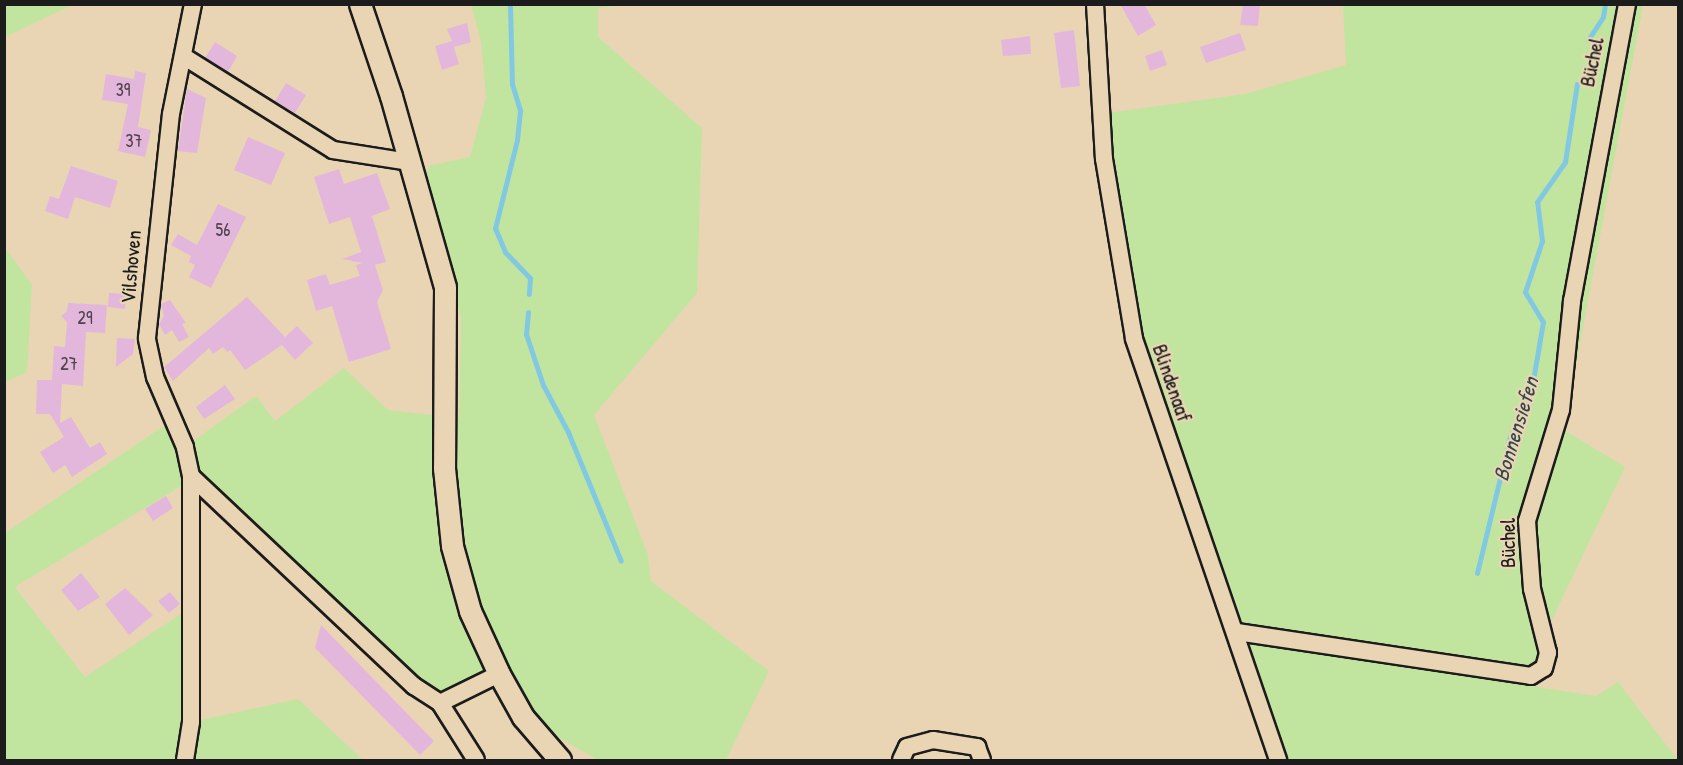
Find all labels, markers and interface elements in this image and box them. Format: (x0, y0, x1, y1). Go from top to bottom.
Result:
street label: Büchel (1574, 35, 1610, 89)
house number: 39 (116, 79, 130, 101)
house number: 37 (126, 130, 142, 152)
house number: 56 (216, 219, 230, 241)
street label: Vilshoven (115, 229, 147, 305)
house number: 29 (77, 307, 93, 329)
street label: Blindenaaf (1147, 341, 1197, 425)
house number: 27 (60, 353, 78, 375)
water label: Bonnensiefen (1488, 374, 1544, 484)
street label: Büchel (1495, 518, 1521, 568)

